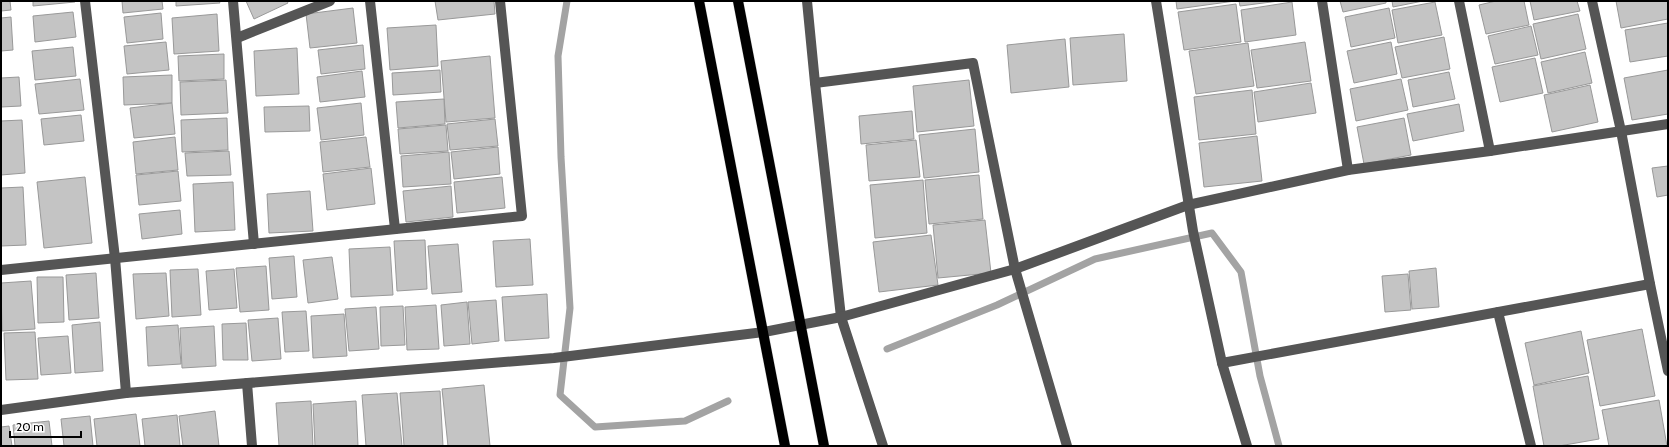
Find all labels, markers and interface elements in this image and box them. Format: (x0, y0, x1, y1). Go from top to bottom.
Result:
scale bar (10, 413, 81, 439)
text: 20 m (16, 419, 44, 434)

